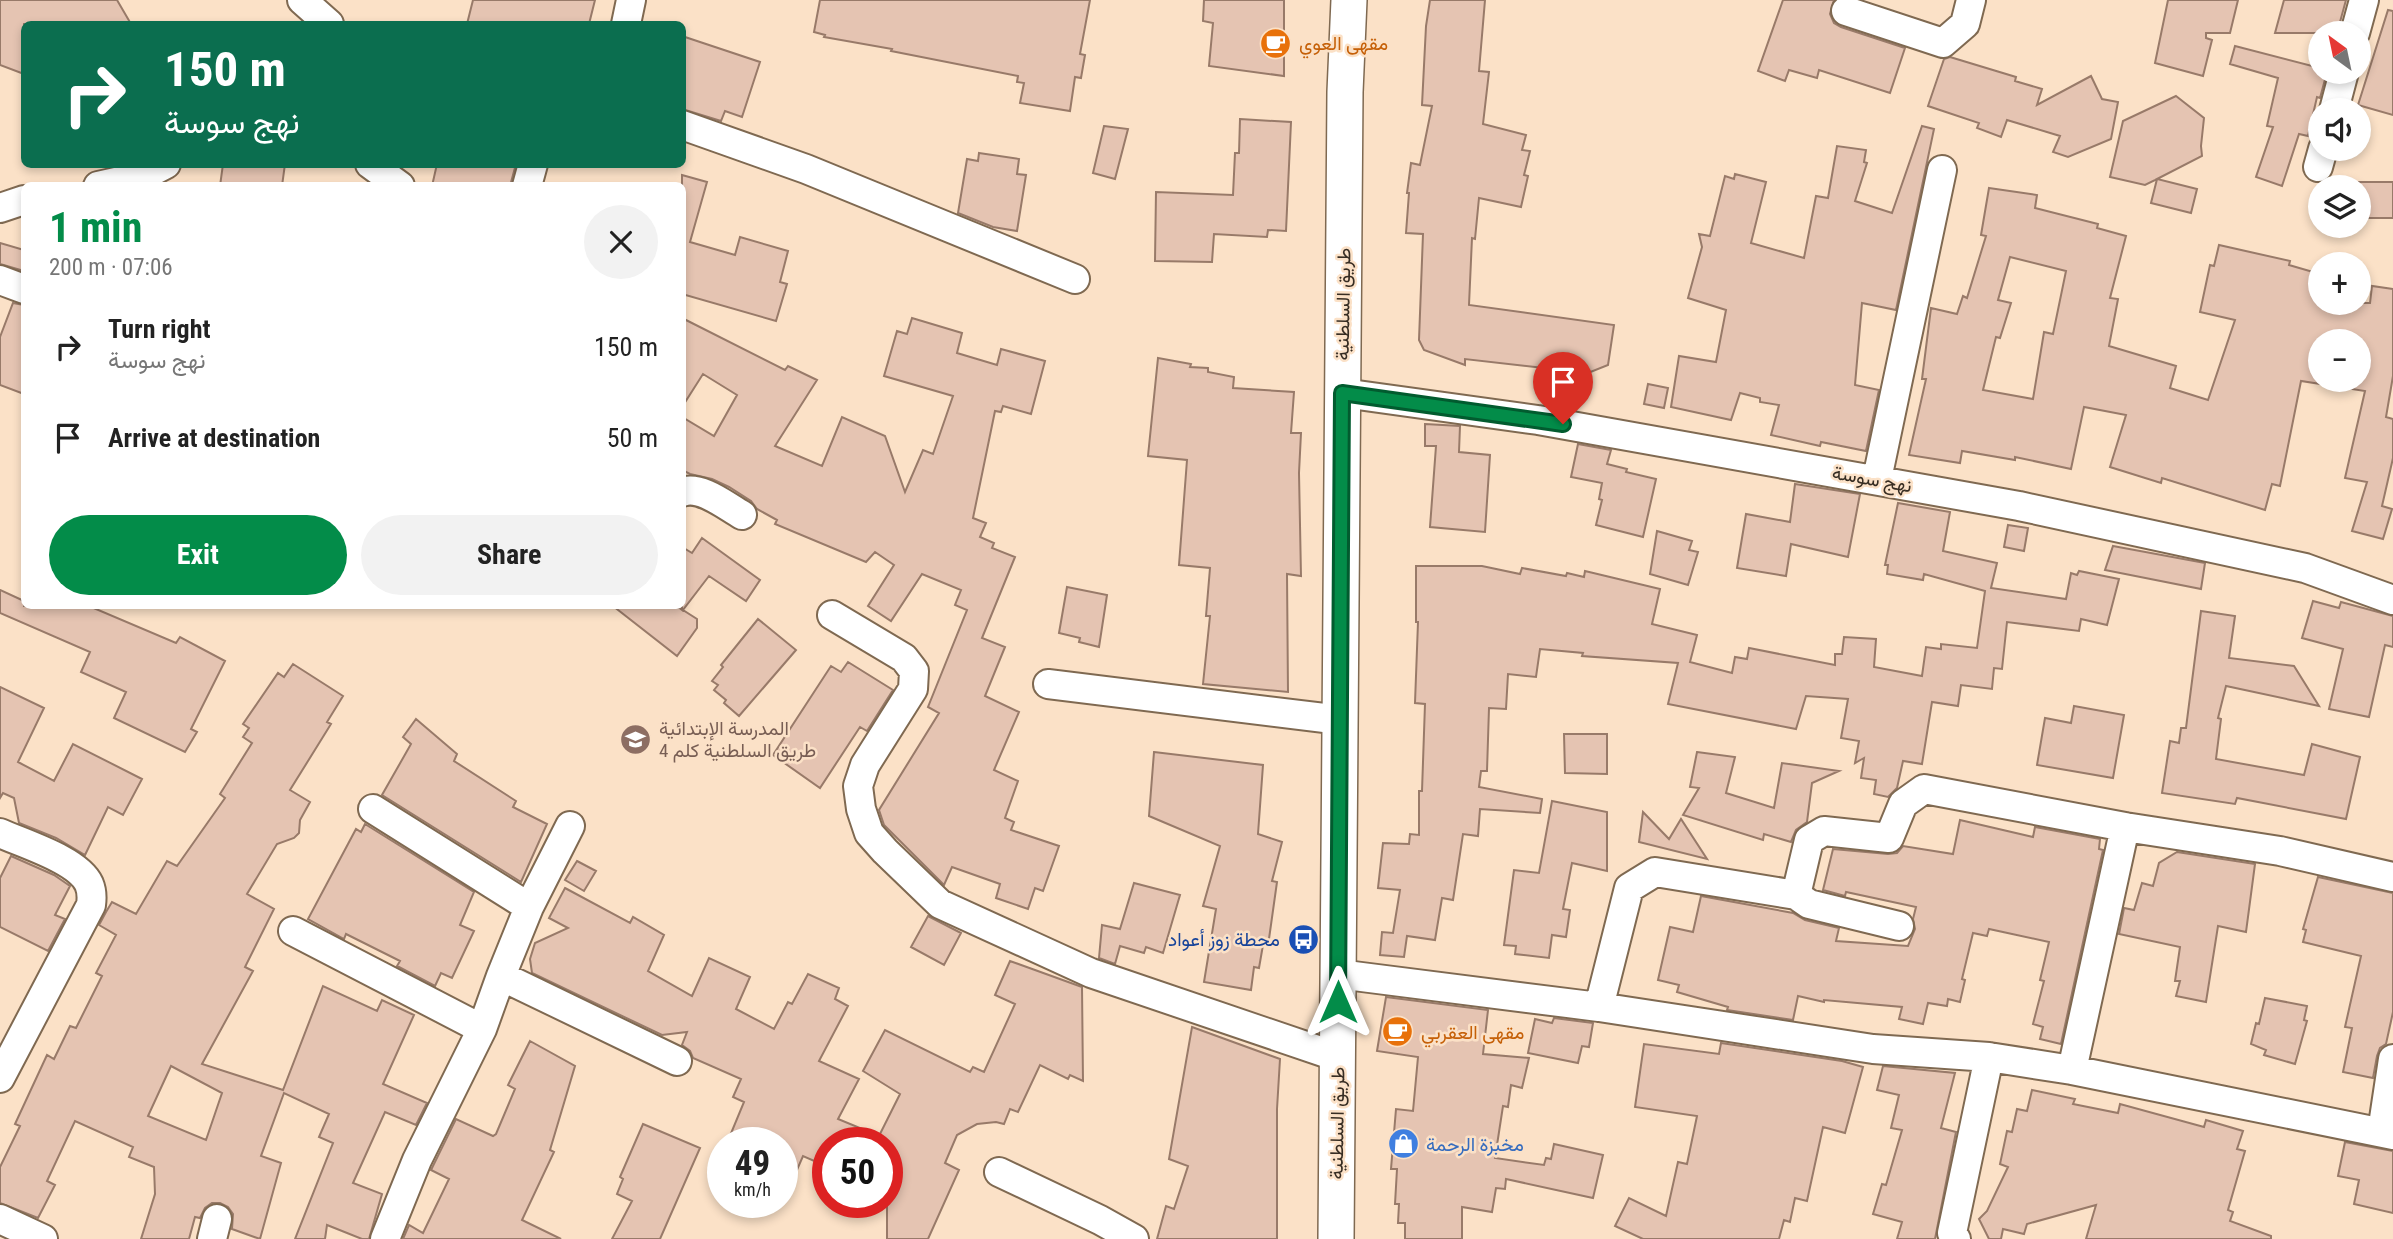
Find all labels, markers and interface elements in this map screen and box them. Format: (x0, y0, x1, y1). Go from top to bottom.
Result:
north arrow (2308, 21, 2371, 84)
map controls (2308, 21, 2371, 392)
cafe icon: مقهى العوي (1259, 26, 1293, 60)
place label: مقهى العوي (1299, 32, 1388, 59)
text: 150 m (164, 41, 286, 98)
icon: right (49, 49, 140, 140)
button: sound (2308, 98, 2371, 161)
text: نهج سوسة (164, 103, 300, 141)
button: layers (2308, 175, 2371, 238)
text: 1 min (49, 203, 142, 252)
button: close (584, 205, 658, 279)
street label: طريق السلطنية (1331, 248, 1355, 360)
button: + (2308, 252, 2371, 315)
text: 200 m · 07:06 (49, 254, 173, 281)
text: Turn right (108, 314, 210, 344)
icon: right (49, 328, 87, 366)
button: − (2308, 329, 2371, 392)
text: 150 m (594, 332, 658, 362)
text: نهج سوسة (108, 347, 206, 374)
pin (1533, 352, 1593, 424)
icon: arrive (1544, 363, 1582, 401)
icon: arrive (49, 419, 87, 457)
text: Arrive at destination (108, 423, 320, 453)
text: 50 m (607, 423, 658, 453)
street label: نهج سوسة (1830, 461, 1914, 499)
button: Exit (49, 515, 347, 595)
button: Share (361, 515, 658, 595)
place label: المدرسة الإبتدائية طريق السلطنية كلم 4 (659, 717, 816, 763)
school or university icon: المدرسة الإبتدائية طريق السلطنية كلم 4 (619, 722, 653, 756)
bus stop icon: محطة زوز أعواد (1286, 922, 1320, 956)
place label: محطة زوز أعواد (1168, 928, 1280, 951)
position arrow (1301, 965, 1375, 1039)
cafe icon: مقهى العقربي (1381, 1015, 1415, 1049)
place label: مقهى العقربي (1421, 1021, 1524, 1048)
street label: طريق السلطنية (1325, 1067, 1349, 1179)
speed limit sign: 50 (812, 1127, 903, 1218)
shop icon: مخبزة الرحمة (1386, 1127, 1420, 1161)
place label: مخبزة الرحمة (1426, 1133, 1524, 1156)
text: 49 (735, 1143, 770, 1184)
text: km/h (734, 1179, 771, 1200)

